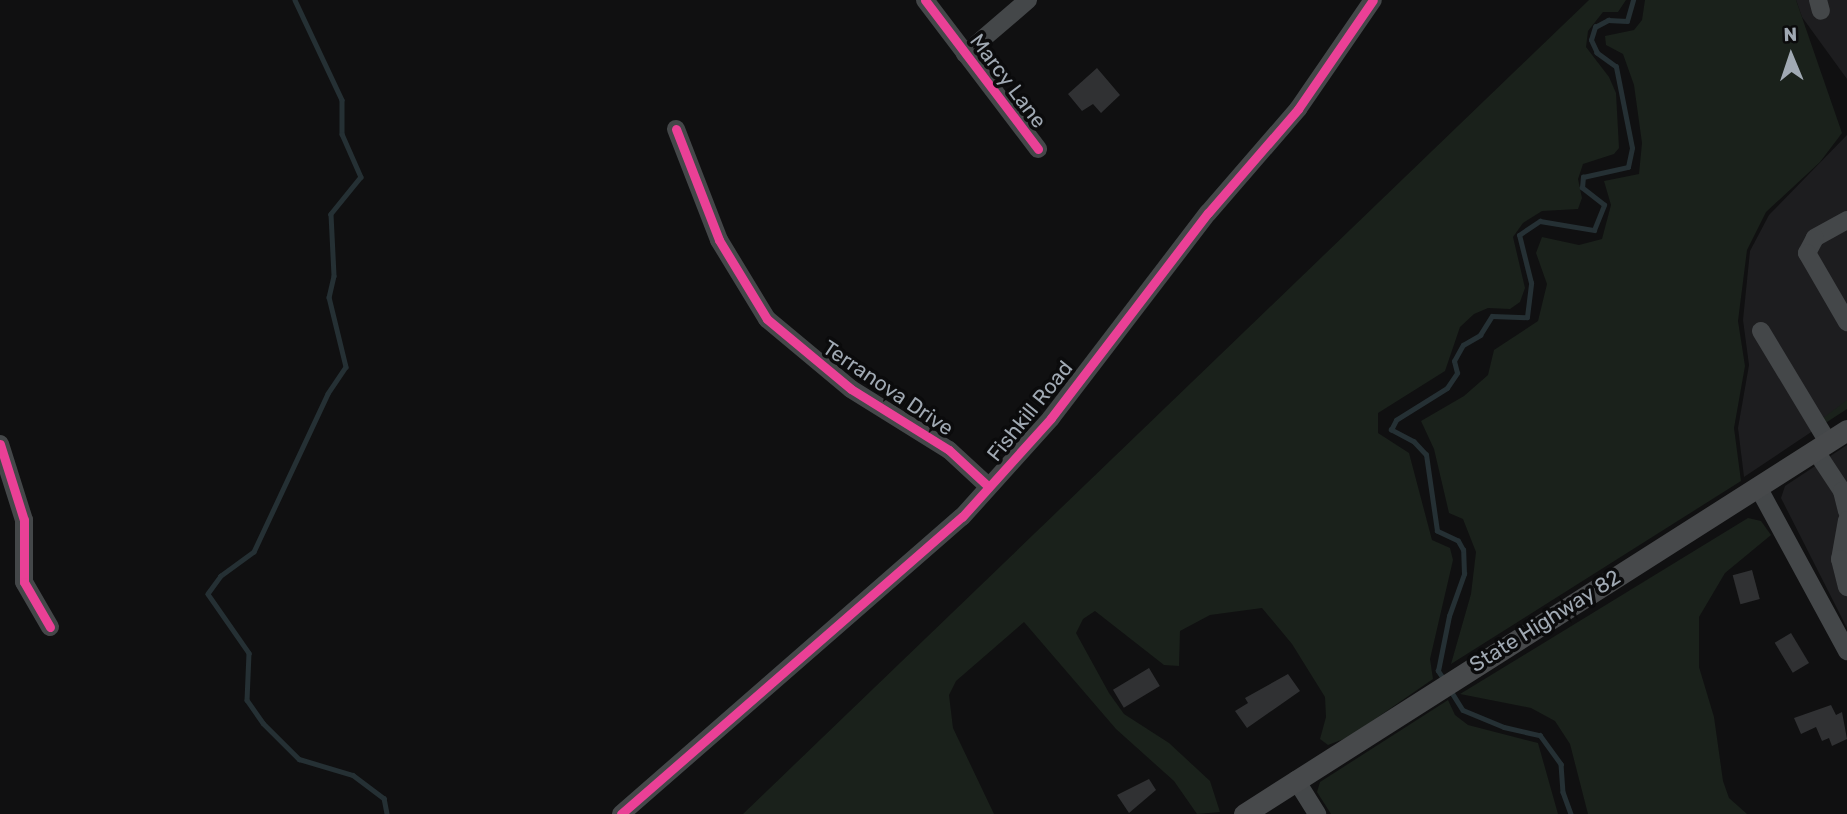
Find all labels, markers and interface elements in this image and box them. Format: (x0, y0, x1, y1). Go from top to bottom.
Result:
north arrow (1756, 21, 1826, 91)
text: N (1783, 23, 1797, 46)
street label: Marcy Lane (964, 29, 1052, 133)
street label: Terranova Drive (818, 335, 958, 441)
street label: Fishkill Road (982, 356, 1078, 466)
street label: State Highway 82 (1465, 564, 1625, 678)

